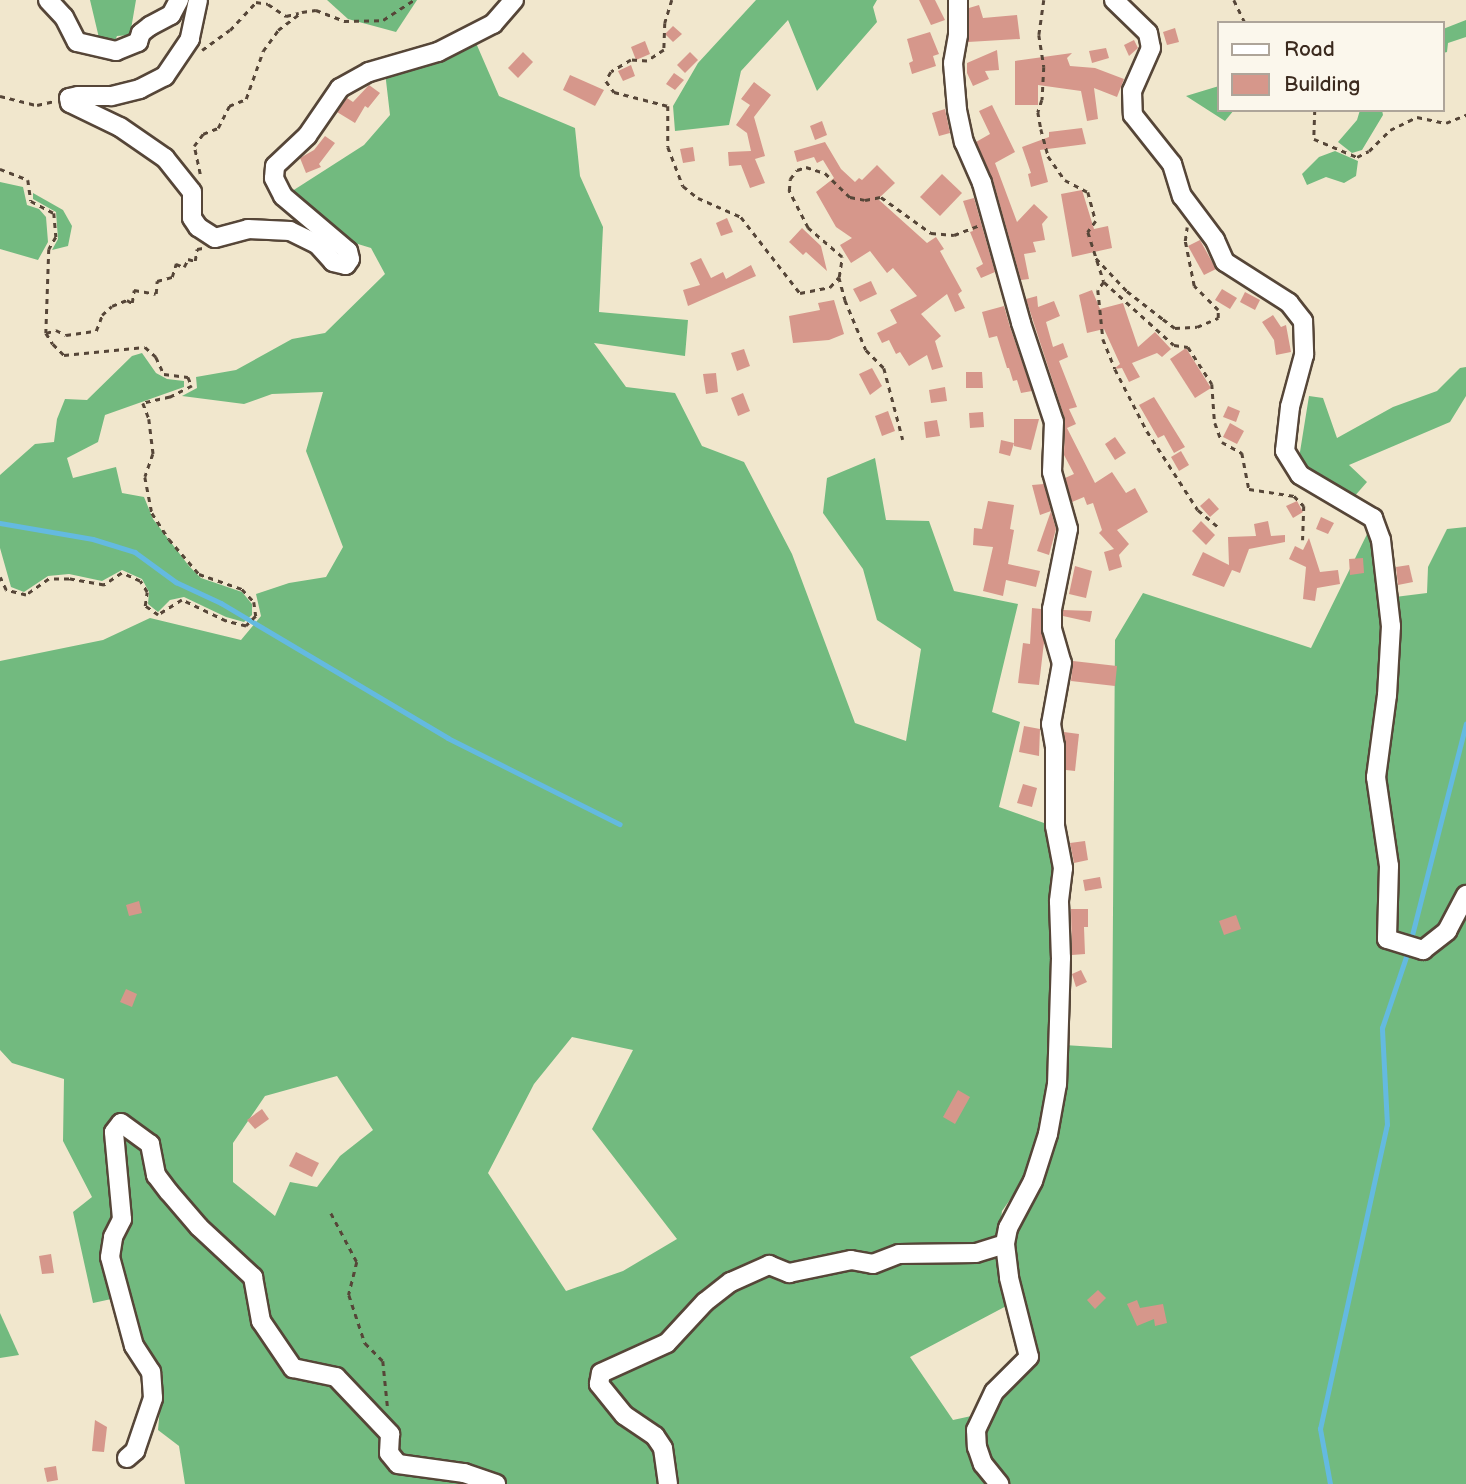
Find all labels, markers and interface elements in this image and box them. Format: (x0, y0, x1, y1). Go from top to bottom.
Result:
legend (1218, 21, 1445, 112)
text: Road (1284, 37, 1335, 62)
text: Building (1284, 72, 1360, 97)

